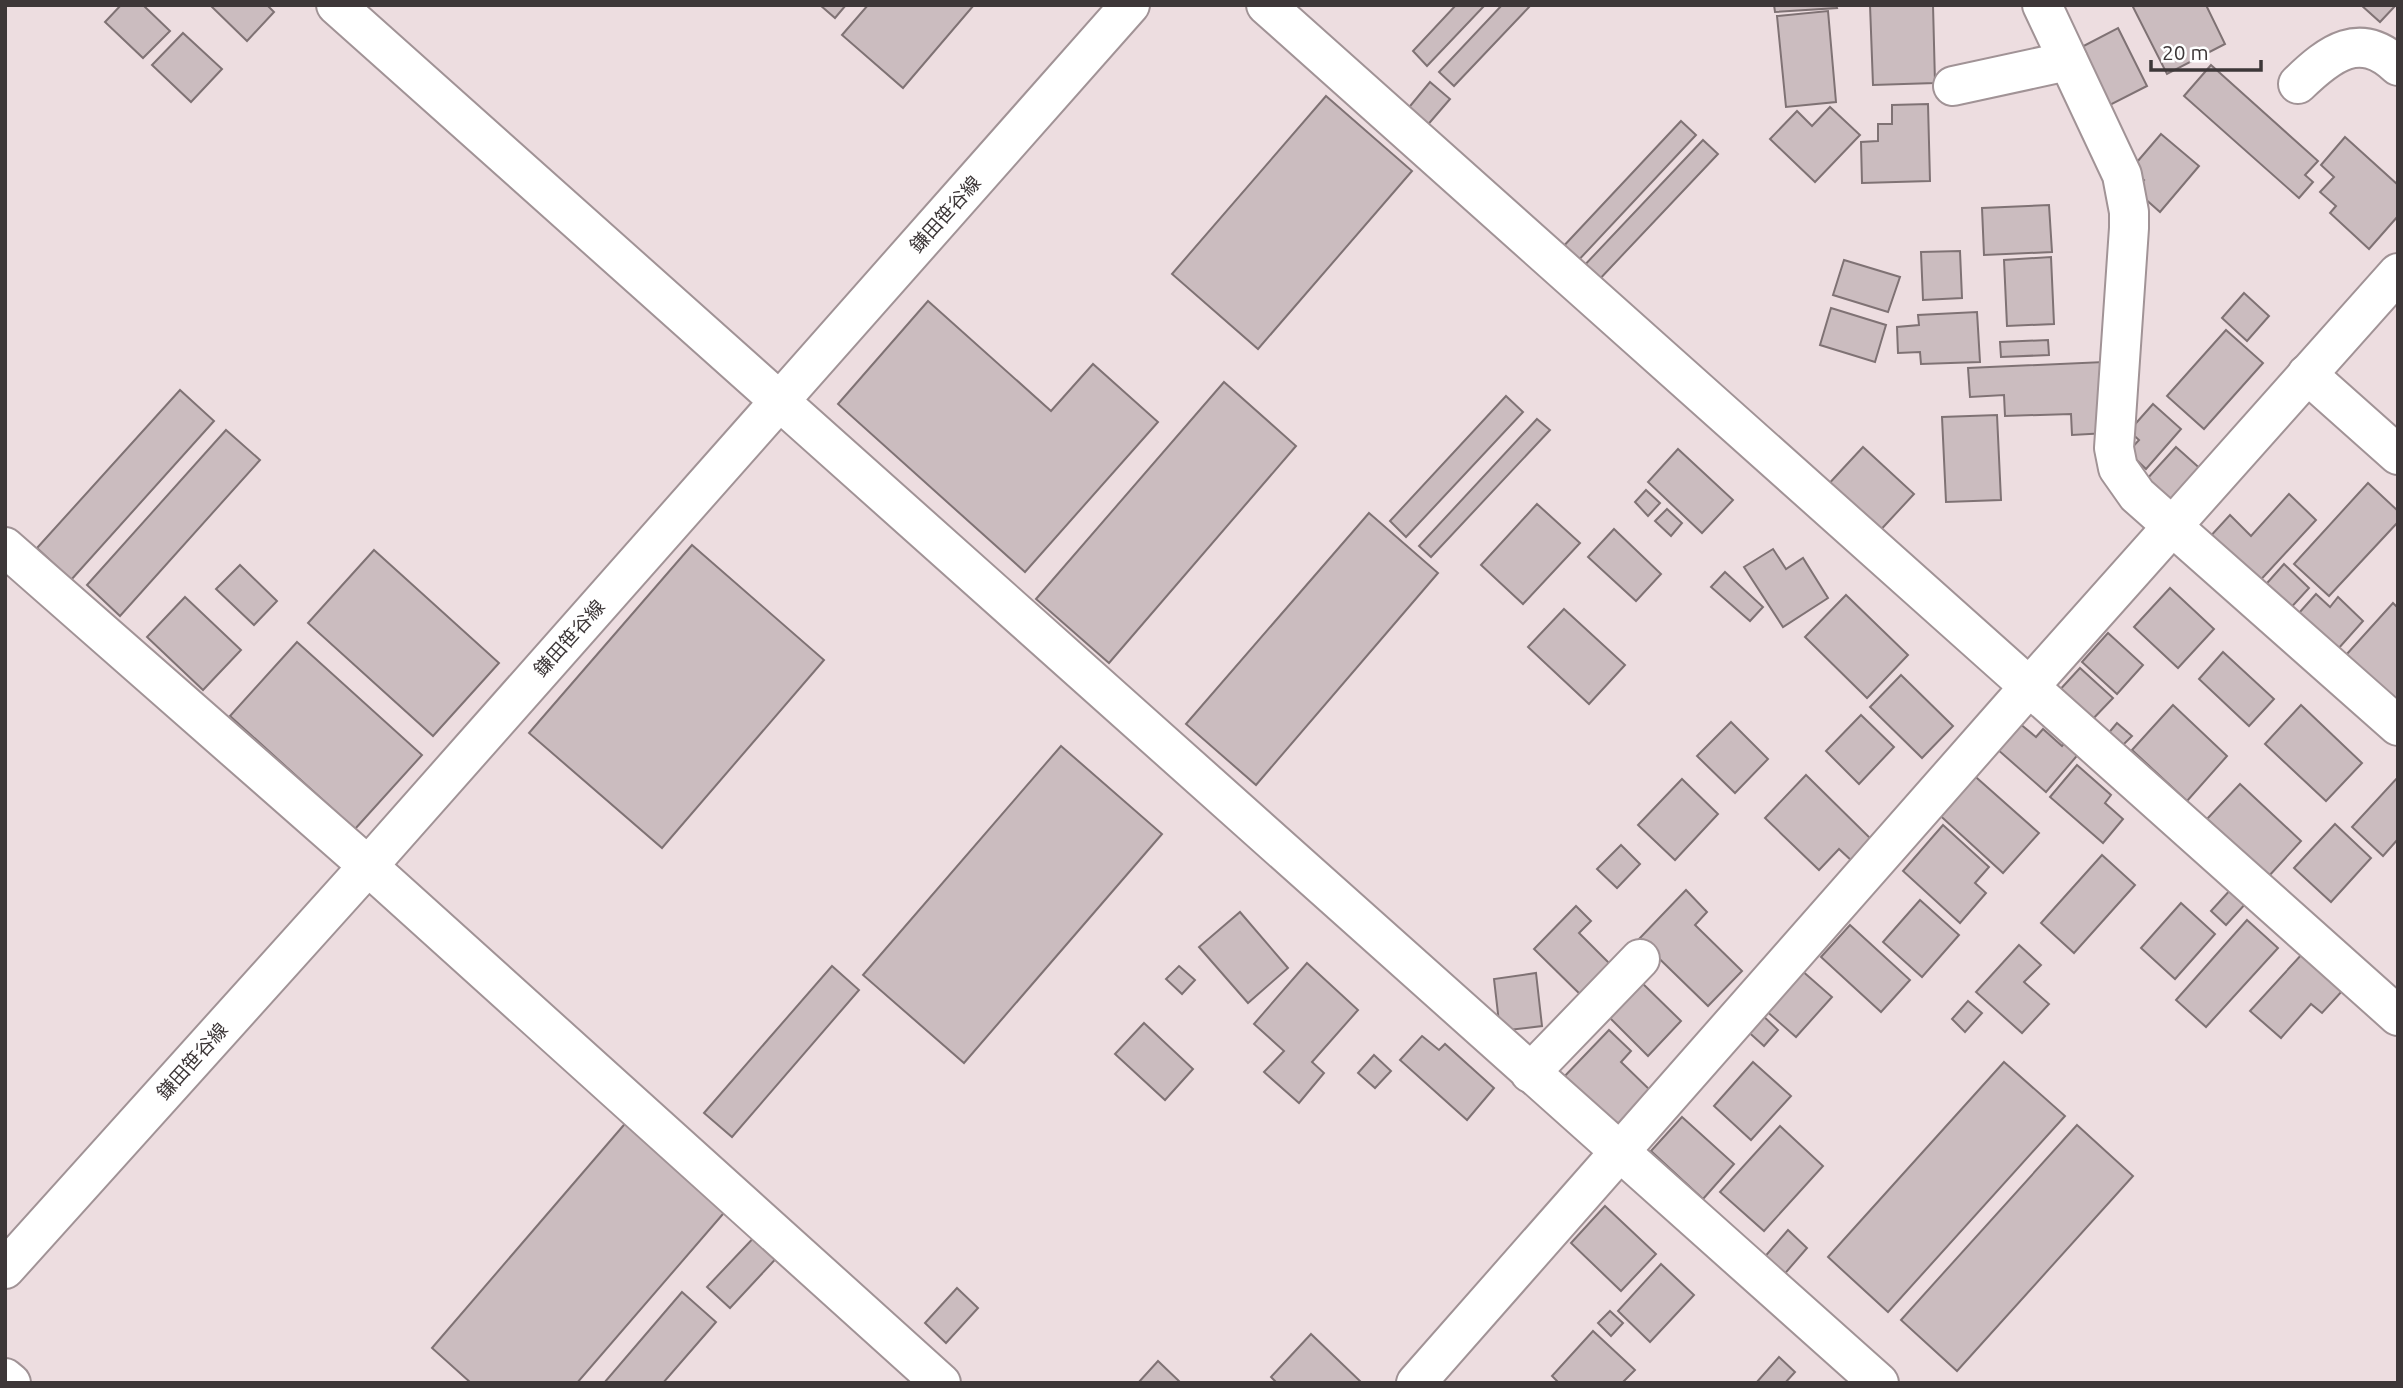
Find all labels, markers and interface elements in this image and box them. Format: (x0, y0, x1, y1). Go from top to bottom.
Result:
scale bar (2151, 28, 2261, 72)
text: 20 m (2162, 40, 2209, 64)
street label: 鎌田笹谷線 (905, 171, 985, 257)
street label: 鎌田笹谷線 (529, 595, 609, 681)
street label: 鎌田笹谷線 (152, 1018, 232, 1104)

